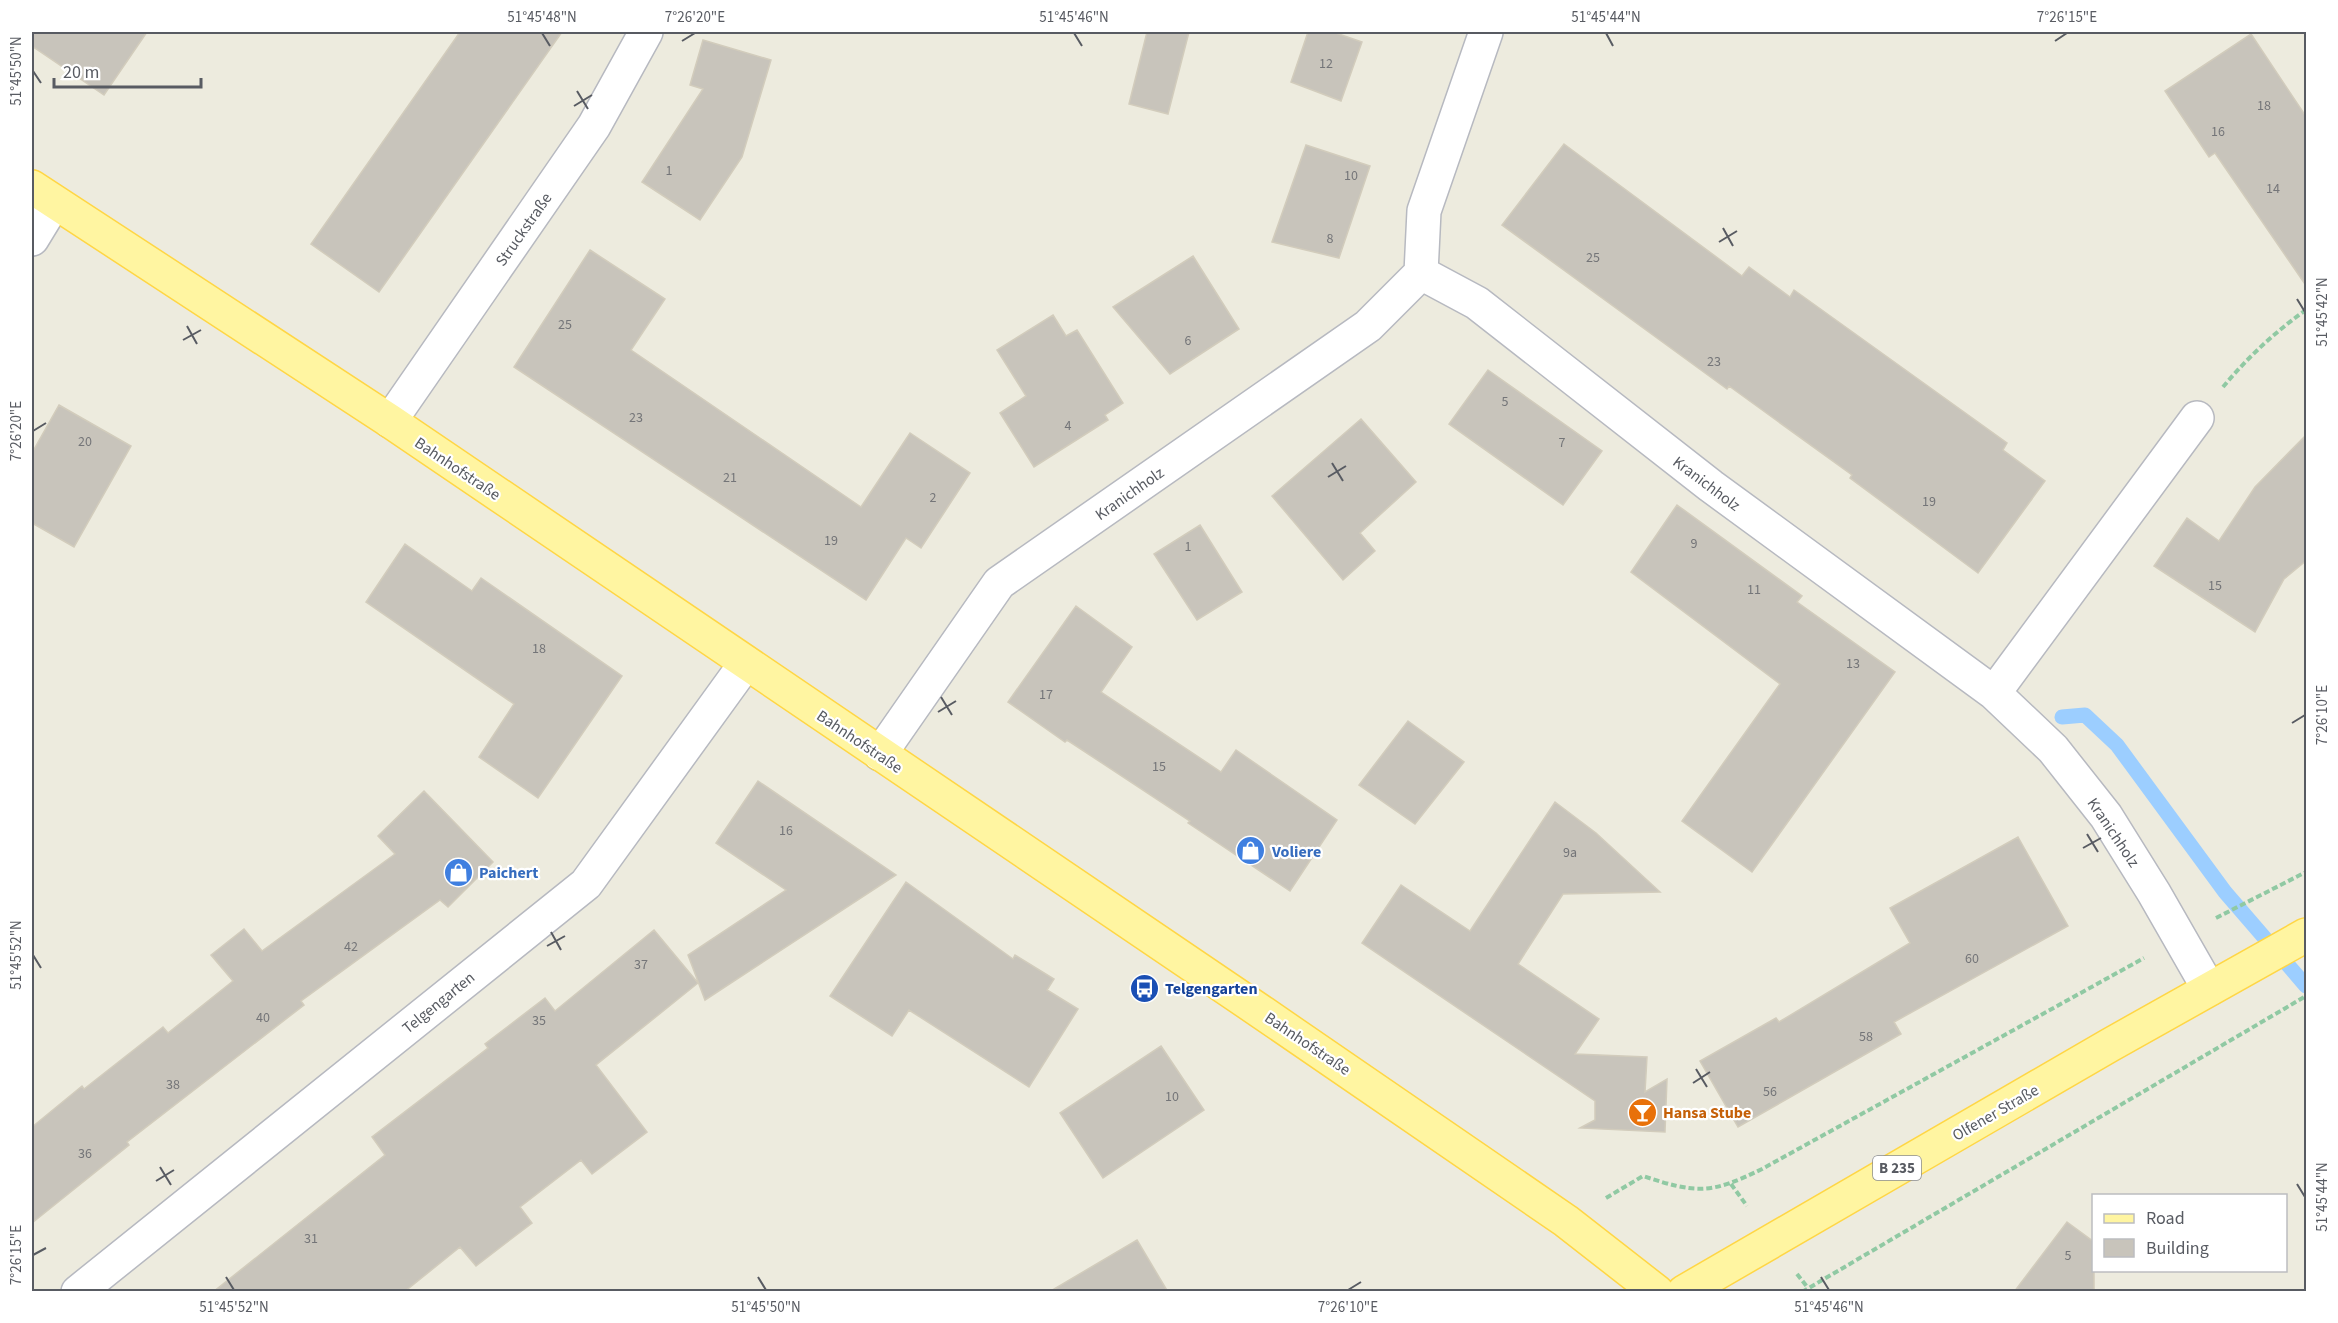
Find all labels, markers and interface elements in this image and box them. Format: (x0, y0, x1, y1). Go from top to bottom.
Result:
text: 51°45'48"N (507, 7, 577, 28)
text: 7°26'20"E (665, 7, 725, 28)
text: 51°45'46"N (1039, 7, 1109, 28)
text: 51°45'44"N (1571, 7, 1641, 28)
text: 7°26'15"E (2037, 7, 2097, 28)
text: 51°45'50"N (6, 36, 27, 106)
scale bar (54, 51, 201, 89)
house number: 12 (1319, 54, 1333, 74)
text: 20 m (63, 60, 99, 85)
house number: 18 (2257, 96, 2271, 116)
house number: 16 (2211, 122, 2225, 142)
house number: 1 (666, 161, 673, 181)
house number: 10 (1344, 166, 1358, 186)
house number: 14 (2266, 179, 2280, 199)
street label: Struckstraße (490, 188, 557, 271)
house number: 8 (1327, 229, 1334, 249)
house number: 25 (1586, 248, 1600, 268)
text: 51°45'42"N (2312, 277, 2333, 347)
house number: 25 (558, 315, 572, 335)
house number: 6 (1185, 331, 1192, 351)
house number: 23 (1707, 352, 1721, 372)
house number: 5 (1502, 392, 1509, 412)
text: 7°26'20"E (6, 401, 27, 461)
house number: 23 (629, 408, 643, 428)
house number: 4 (1065, 416, 1072, 436)
house number: 20 (78, 432, 92, 452)
street label: Bahnhofstraße (410, 432, 505, 506)
house number: 7 (1559, 433, 1566, 453)
street label: Kranichholz (1668, 451, 1745, 517)
street label: Kranichholz (1091, 462, 1169, 526)
house number: 21 (723, 468, 737, 488)
house number: 2 (930, 488, 937, 508)
house number: 19 (1922, 492, 1936, 512)
house number: 19 (824, 531, 838, 551)
house number: 9 (1691, 534, 1698, 554)
house number: 1 (1185, 537, 1192, 557)
house number: 15 (2208, 576, 2222, 596)
house number: 11 (1747, 580, 1761, 600)
house number: 18 (532, 639, 546, 659)
house number: 13 (1846, 654, 1860, 674)
house number: 17 (1039, 685, 1053, 705)
text: 7°26'10"E (2312, 685, 2333, 745)
street label: Bahnhofstraße (812, 705, 907, 779)
house number: 15 (1152, 757, 1166, 777)
street label: Kranichholz (2082, 793, 2145, 872)
house number: 16 (779, 821, 793, 841)
shop icon: Voliere (1235, 835, 1267, 867)
place label: Voliere (1271, 841, 1321, 863)
house number: 9a (1563, 843, 1577, 863)
shop icon: Paichert (442, 856, 474, 888)
place label: Paichert (479, 862, 538, 884)
text: 51°45'52"N (6, 920, 27, 990)
house number: 42 (344, 937, 358, 957)
house number: 60 (1965, 949, 1979, 969)
house number: 37 (634, 955, 648, 975)
street label: Telgengarten (398, 967, 480, 1039)
bus stop icon: Telgengarten (1128, 972, 1160, 1004)
place label: Telgengarten (1165, 978, 1258, 1000)
street label: Bahnhofstraße (1260, 1007, 1355, 1081)
house number: 40 (256, 1008, 270, 1028)
house number: 35 (532, 1011, 546, 1031)
house number: 58 (1859, 1027, 1873, 1047)
house number: 38 (166, 1075, 180, 1095)
street label: Olfener Straße (1948, 1079, 2043, 1147)
house number: 56 (1763, 1082, 1777, 1102)
house number: 10 (1165, 1087, 1179, 1107)
bar icon: Hansa Stube (1626, 1096, 1658, 1128)
place label: Hansa Stube (1663, 1102, 1751, 1124)
house number: 36 (78, 1144, 92, 1164)
road number: B 235 (1873, 1156, 1921, 1180)
text: 51°45'44"N (2312, 1162, 2333, 1232)
legend (2092, 1194, 2287, 1272)
text: Road (2146, 1206, 2185, 1231)
text: 7°26'15"E (6, 1225, 27, 1285)
house number: 31 (304, 1229, 318, 1249)
text: Building (2146, 1236, 2209, 1261)
house number: 5 (2065, 1246, 2072, 1266)
text: 51°45'52"N (199, 1297, 269, 1318)
text: 51°45'50"N (731, 1297, 801, 1318)
text: 7°26'10"E (1318, 1297, 1378, 1318)
text: 51°45'46"N (1794, 1297, 1864, 1318)

